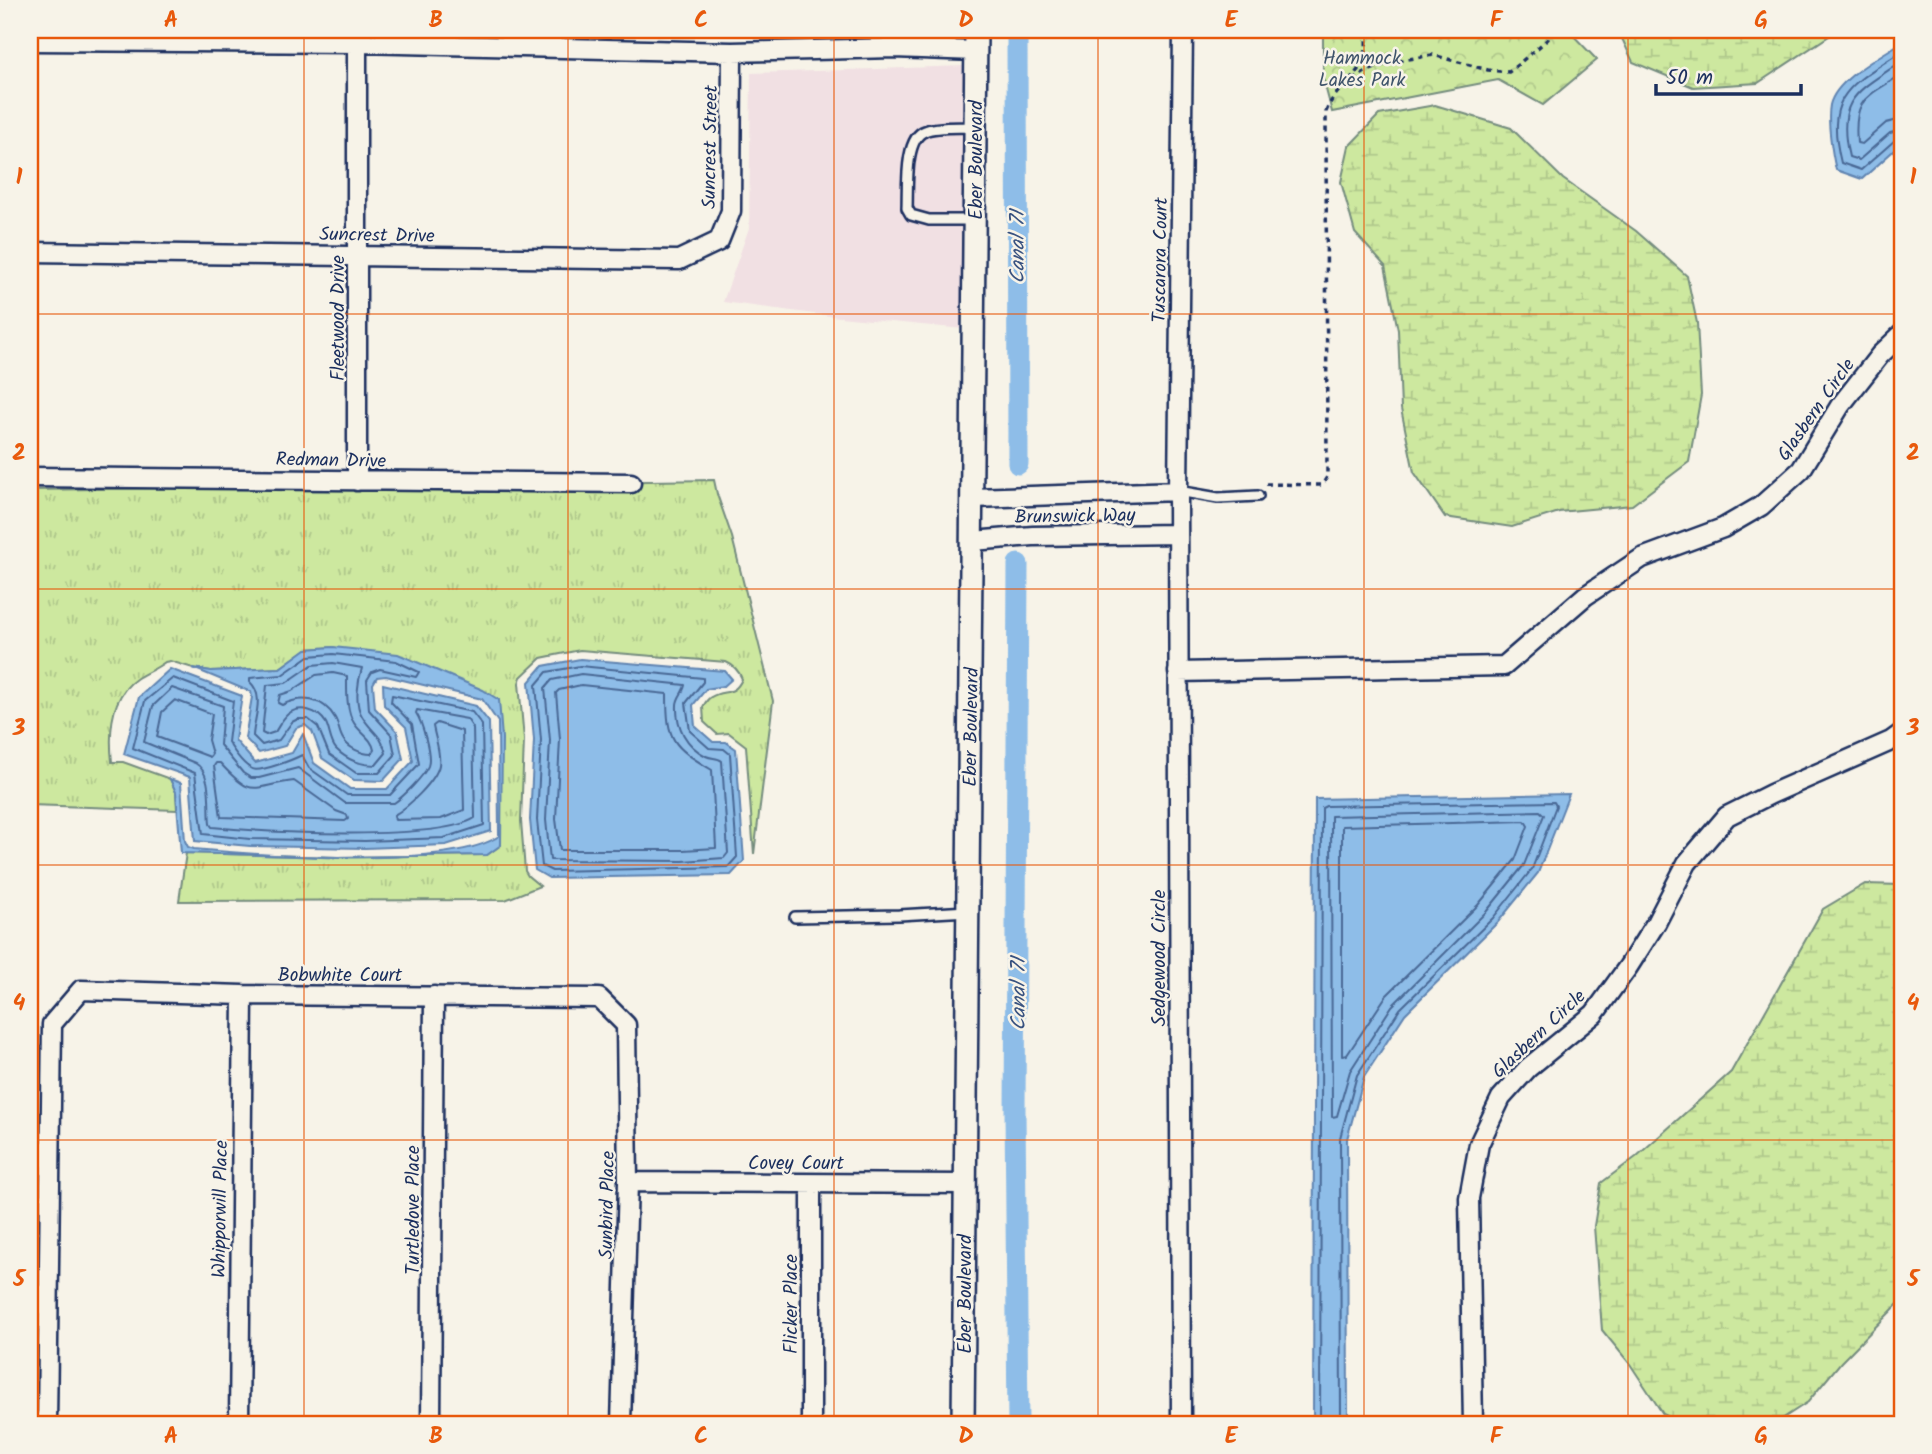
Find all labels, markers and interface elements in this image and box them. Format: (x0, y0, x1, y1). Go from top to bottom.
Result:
text: A (164, 3, 178, 39)
text: B (429, 3, 443, 39)
text: C (694, 3, 708, 39)
text: D (958, 3, 974, 39)
text: E (1225, 3, 1239, 39)
text: F (1490, 3, 1504, 39)
text: G (1754, 3, 1768, 39)
park label: Hammock Lakes Park (1319, 44, 1406, 96)
scale bar (1656, 52, 1801, 96)
text: 50 m (1666, 62, 1713, 95)
street label: Suncrest Street (695, 84, 727, 209)
street label: Eber Boulevard (962, 100, 992, 220)
text: 1 (16, 160, 23, 196)
text: 1 (1910, 160, 1917, 196)
street label: Tuscarora Court (1145, 197, 1177, 323)
water label: Canal 71 (1002, 207, 1035, 284)
street label: Suncrest Drive (319, 220, 435, 252)
street label: Fleetwood Drive (324, 255, 354, 381)
street label: Glasbern Circle (1770, 352, 1864, 468)
text: 2 (12, 436, 26, 472)
text: 2 (1906, 436, 1920, 472)
street label: Redman Drive (275, 445, 387, 477)
street label: Brunswick Way (1014, 501, 1137, 533)
street label: Eber Boulevard (956, 667, 988, 787)
text: 3 (12, 711, 26, 747)
text: 3 (1906, 711, 1920, 747)
street label: Sedgewood Circle (1145, 889, 1175, 1026)
water label: Canal 71 (1003, 954, 1036, 1031)
street label: Bobwhite Court (278, 961, 403, 991)
street label: Glasbern Circle (1485, 982, 1594, 1086)
text: 4 (13, 986, 26, 1022)
text: 4 (1907, 986, 1920, 1022)
street label: Whipporwill Place (205, 1139, 237, 1278)
street label: Turtledove Place (399, 1145, 429, 1275)
street label: Covey Court (748, 1149, 845, 1179)
street label: Sunbird Place (592, 1150, 624, 1259)
street label: Eber Boulevard (951, 1234, 981, 1354)
street label: Flicker Place (777, 1254, 807, 1354)
text: 5 (12, 1262, 27, 1298)
text: 5 (1906, 1262, 1921, 1298)
text: A (164, 1419, 178, 1454)
text: B (429, 1419, 443, 1454)
text: C (694, 1419, 708, 1454)
text: D (958, 1419, 974, 1454)
text: E (1225, 1419, 1239, 1454)
text: F (1490, 1419, 1504, 1454)
text: G (1754, 1419, 1768, 1454)

